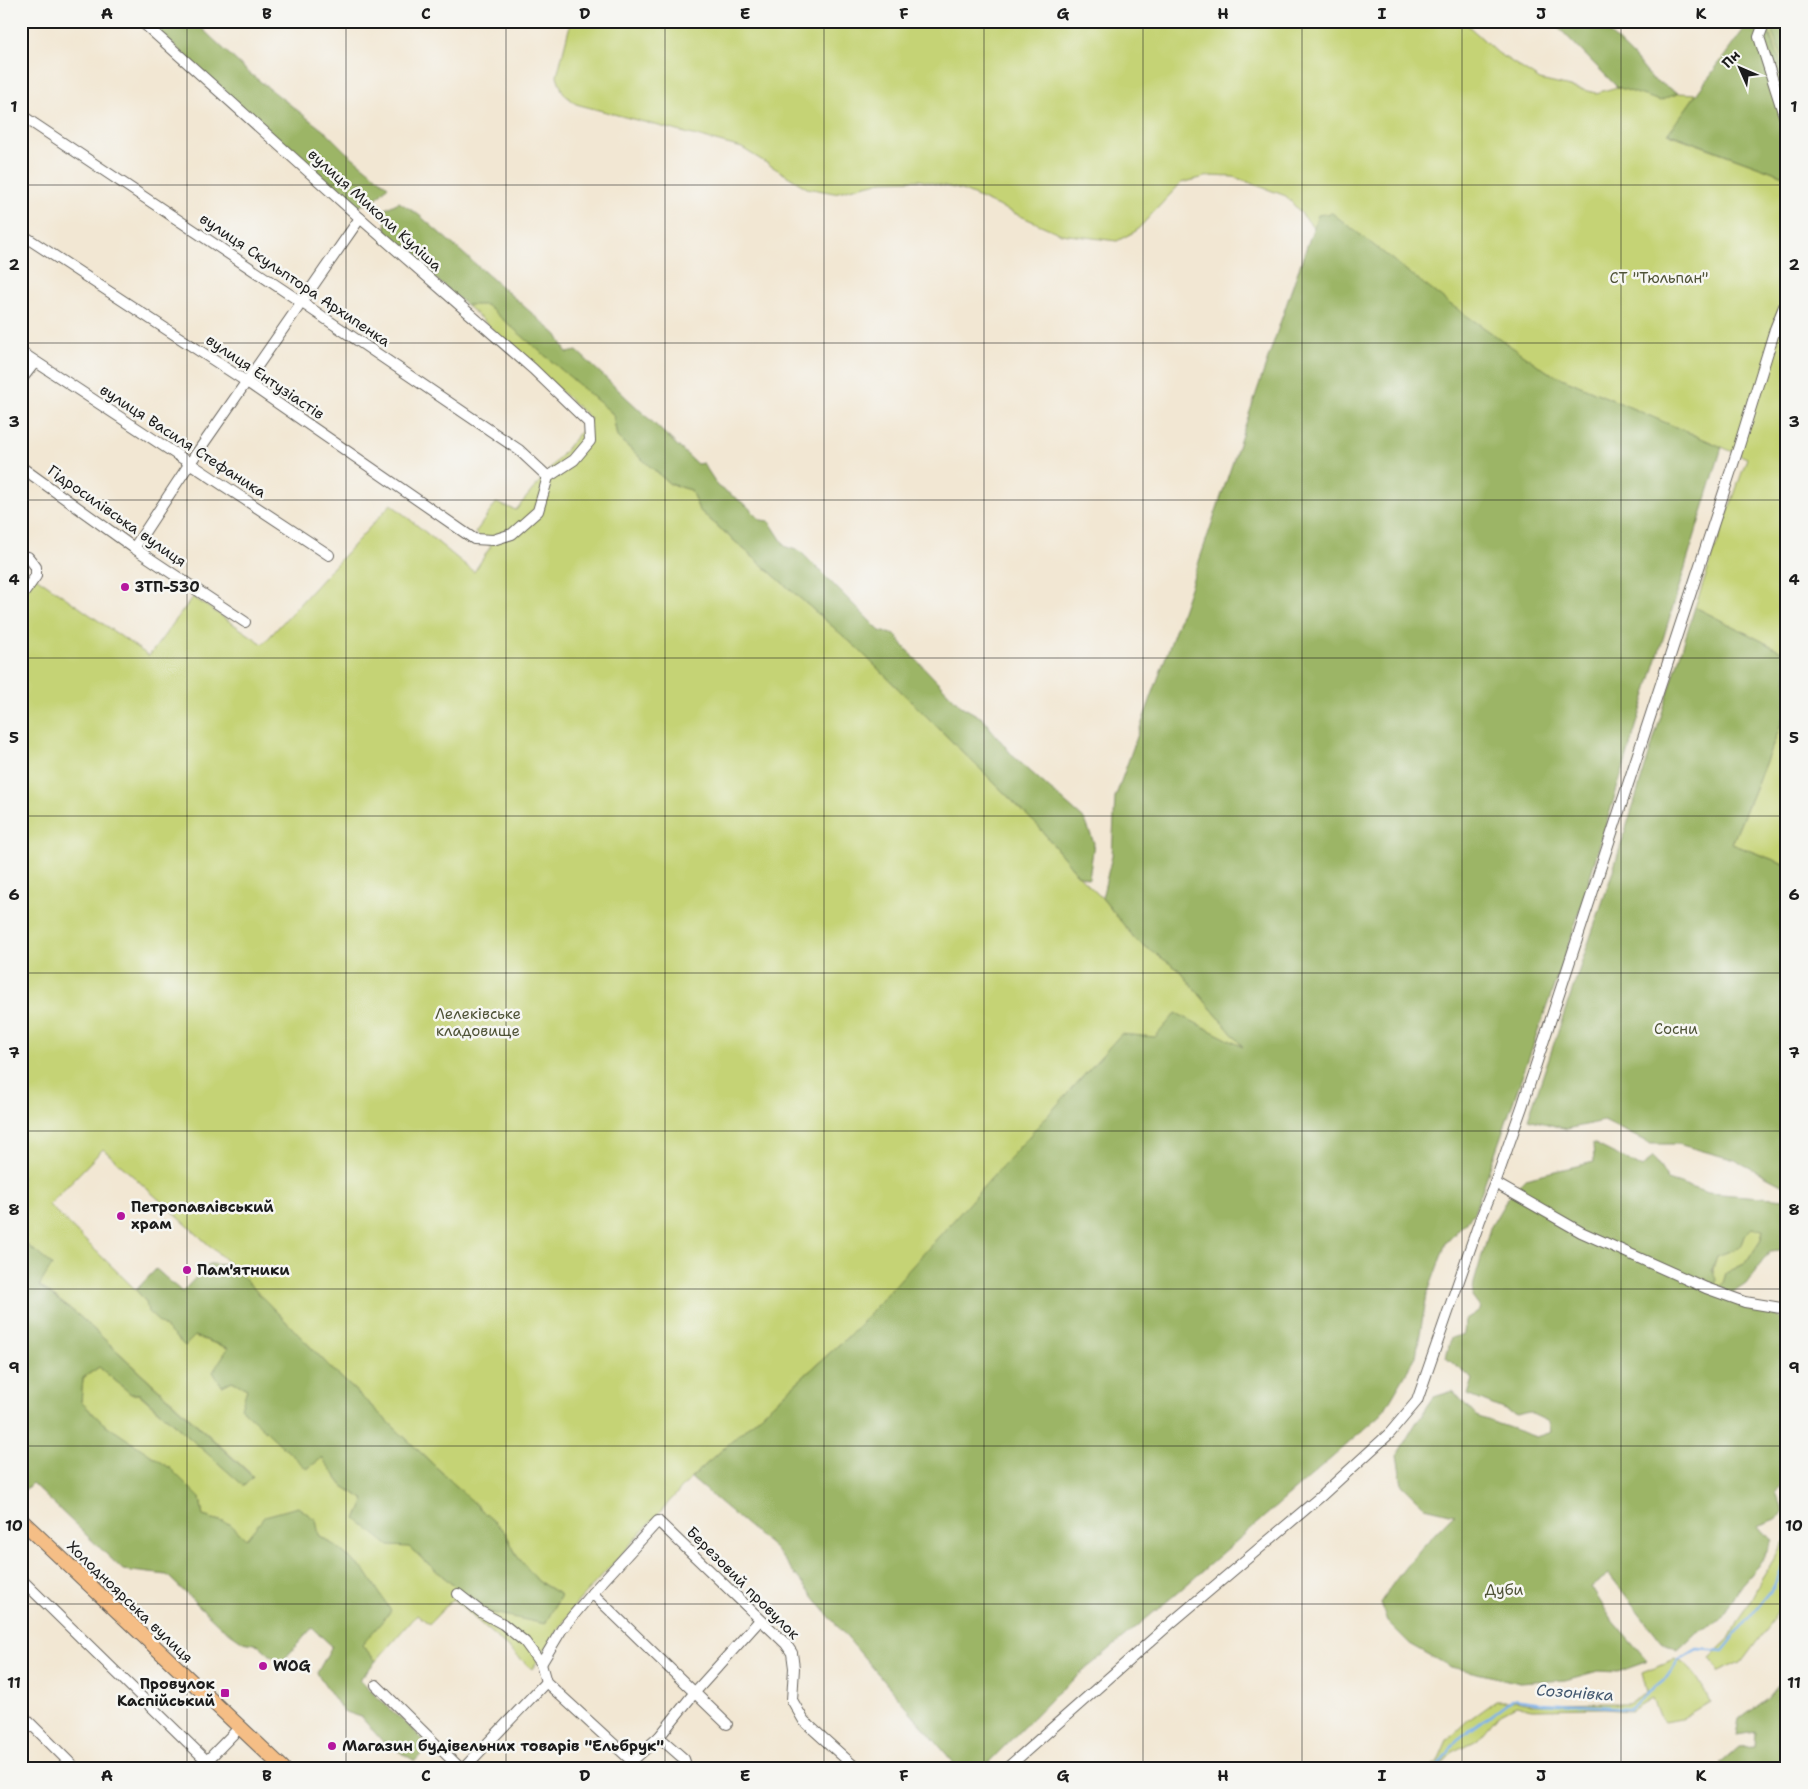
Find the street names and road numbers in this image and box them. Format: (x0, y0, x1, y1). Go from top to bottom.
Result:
street label: вулиця Миколи Куліша (304, 144, 447, 276)
street label: вулиця Скульптора Архипенка (196, 209, 395, 352)
street label: вулиця Ентузіастів (202, 330, 328, 424)
street label: вулиця Василя Стефаника (96, 380, 271, 503)
street label: Гідросилівська вулиця (44, 460, 190, 572)
street label: Березовий провулок (682, 1522, 804, 1644)
street label: Холодноярська вулиця (63, 1536, 197, 1668)

